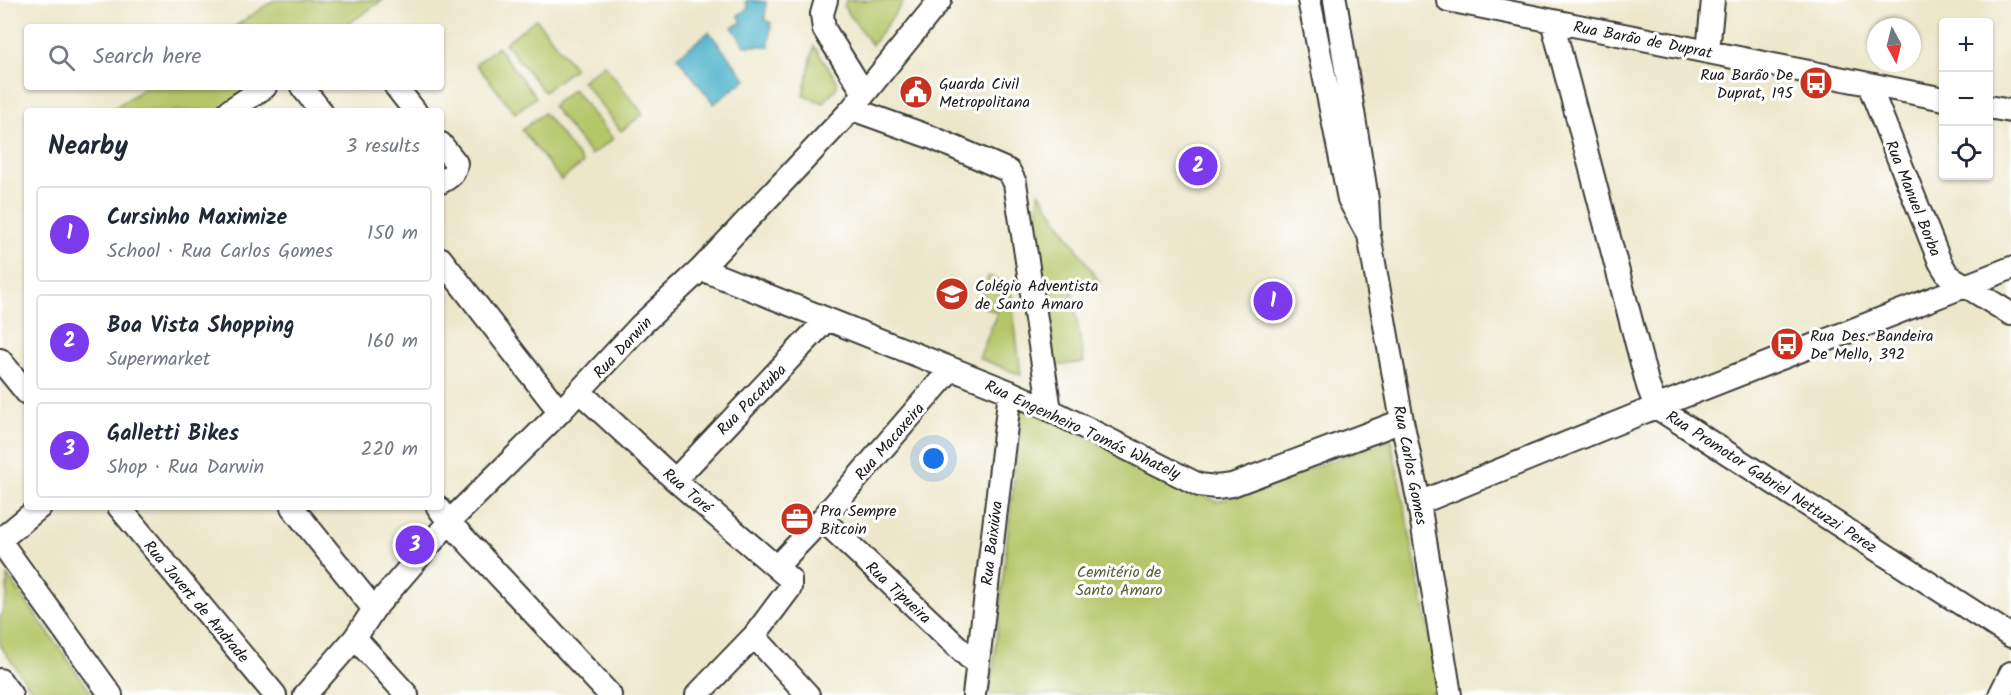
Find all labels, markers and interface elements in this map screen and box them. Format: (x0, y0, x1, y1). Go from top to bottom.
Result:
street label: Rua Barão de Duprat (1571, 15, 1715, 66)
north arrow (1867, 18, 1921, 72)
map controls (1939, 18, 1993, 180)
button: + (1939, 18, 1993, 72)
search box (24, 24, 444, 90)
text: Search here (93, 40, 201, 75)
icon: search (45, 41, 78, 74)
place label: Rua Barão De Duprat, 195 (1700, 63, 1794, 106)
bus stop icon: Rua Barão De Duprat, 195 (1798, 65, 1834, 101)
place label: Guarda Civil Metropolitana (939, 72, 1030, 115)
button: − (1939, 72, 1993, 126)
public building icon: Guarda Civil Metropolitana (898, 74, 934, 110)
text: Nearby (48, 126, 128, 168)
button: locate (1939, 126, 1993, 180)
text: 3 results (346, 131, 420, 163)
street label: Rua Manuel Borba (1878, 137, 1947, 260)
pin: 2 (1178, 144, 1218, 188)
text: Cursinho Maximize (107, 201, 287, 236)
text: 1 (66, 218, 73, 250)
text: 150 m (367, 218, 418, 250)
text: School · Rua Carlos Gomes (107, 236, 333, 268)
place label: Colégio Adventista de Santo Amaro (975, 274, 1099, 317)
school or university icon: Colégio Adventista de Santo Amaro (934, 276, 970, 312)
pin: 1 (1254, 278, 1292, 324)
text: Boa Vista Shopping (107, 309, 295, 344)
street label: Rua Darwin (588, 311, 659, 385)
place label: Rua Des. Bandeira De Mello, 392 (1810, 324, 1934, 367)
text: 2 (64, 326, 75, 358)
text: 160 m (367, 326, 418, 358)
bus stop icon: Rua Des. Bandeira De Mello, 392 (1769, 326, 1805, 362)
text: Supermarket (107, 344, 210, 376)
street label: Rua Pacatuba (711, 358, 793, 442)
street label: Rua Engenheiro Tomás Whately (980, 374, 1185, 487)
street label: Rua Macaxeira (849, 397, 931, 487)
street label: Rua Carlos Gomes (1386, 403, 1433, 527)
street label: Rua Promotor Gabriel Nettuzzi Perez (1661, 404, 1882, 560)
text: Galletti Bikes (107, 417, 239, 452)
text: 3 (64, 434, 75, 466)
text: 220 m (361, 434, 418, 466)
your location (919, 444, 948, 473)
text: Shop · Rua Darwin (107, 452, 264, 484)
street label: Rua Toré (657, 462, 718, 521)
place label: Pra Sempre Bitcoin (820, 499, 896, 542)
street label: Rua Baixiúva (975, 499, 1010, 587)
office icon: Pra Sempre Bitcoin (779, 501, 815, 537)
pin: 3 (396, 522, 434, 568)
street label: Rua Javert de Andrade (137, 535, 255, 669)
street label: Rua Tipueira (859, 556, 937, 630)
park label: Cemitério de Santo Amaro (1076, 560, 1162, 603)

